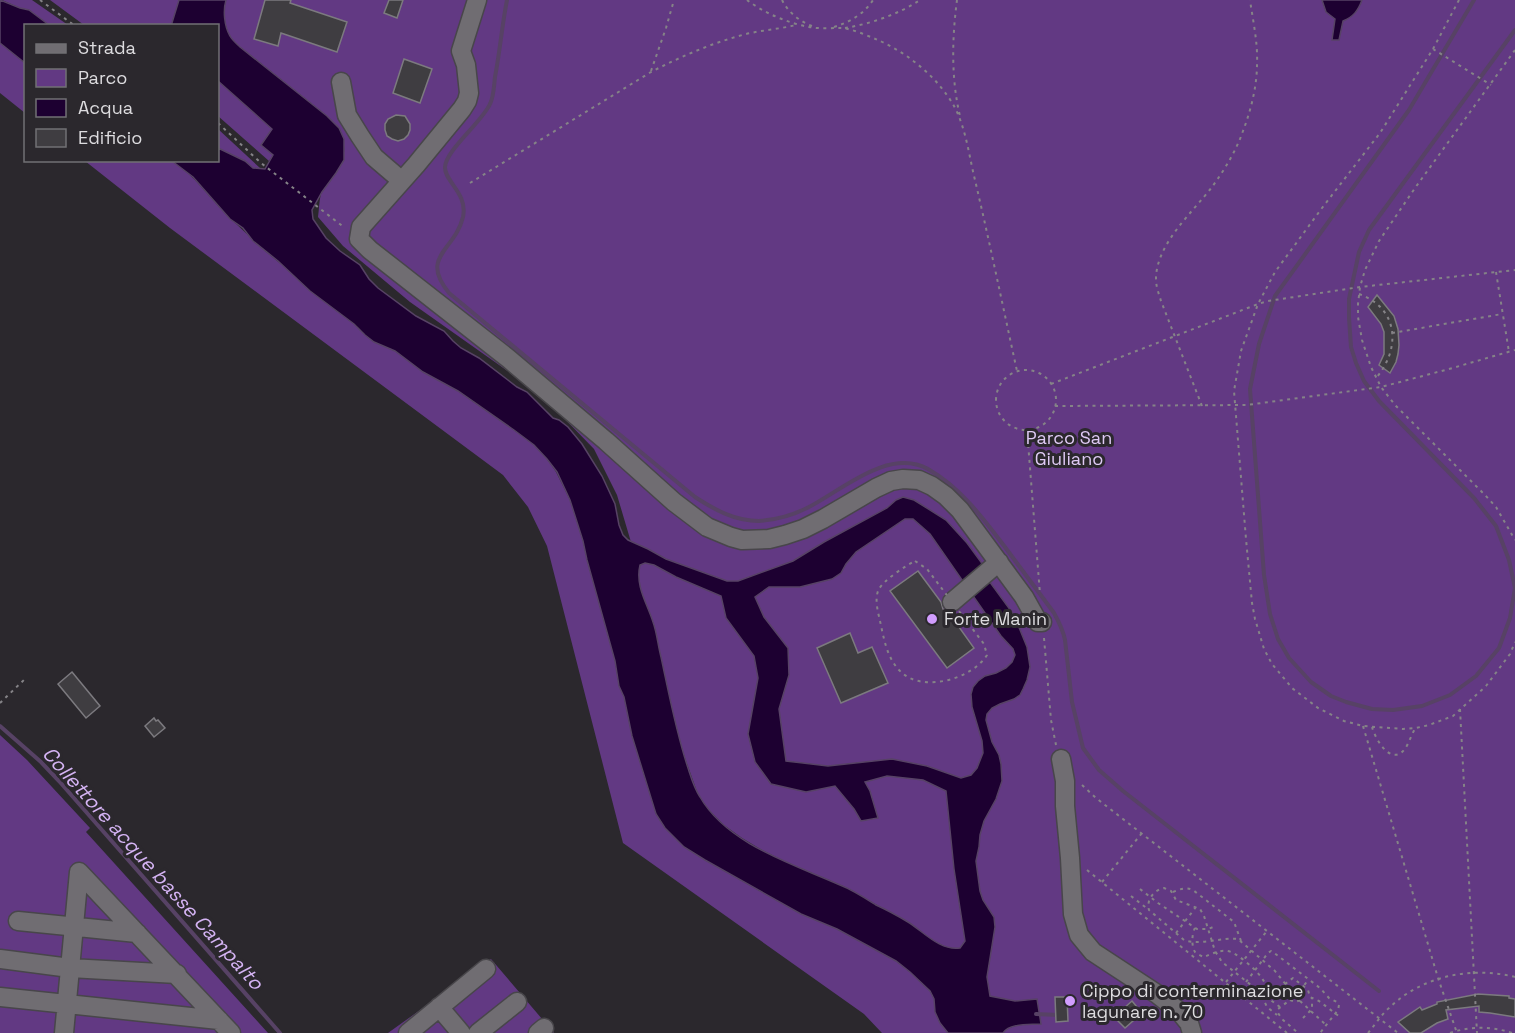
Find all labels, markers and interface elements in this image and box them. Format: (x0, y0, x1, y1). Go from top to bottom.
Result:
legend (24, 24, 219, 162)
text: Strada (78, 36, 136, 59)
text: Parco (78, 66, 127, 89)
text: Acqua (78, 96, 133, 119)
text: Edificio (78, 126, 142, 149)
park label: Parco San Giuliano (1026, 426, 1112, 470)
place label: Forte Manin (944, 607, 1047, 630)
marker: Forte Manin (925, 612, 939, 626)
water label: Collettore acque basse Campalto (37, 741, 270, 996)
place label: Cippo di conterminazione lagunare n. 70 (1082, 979, 1303, 1023)
marker: Cippo di conterminazione lagunare n. 70 (1063, 994, 1077, 1008)

